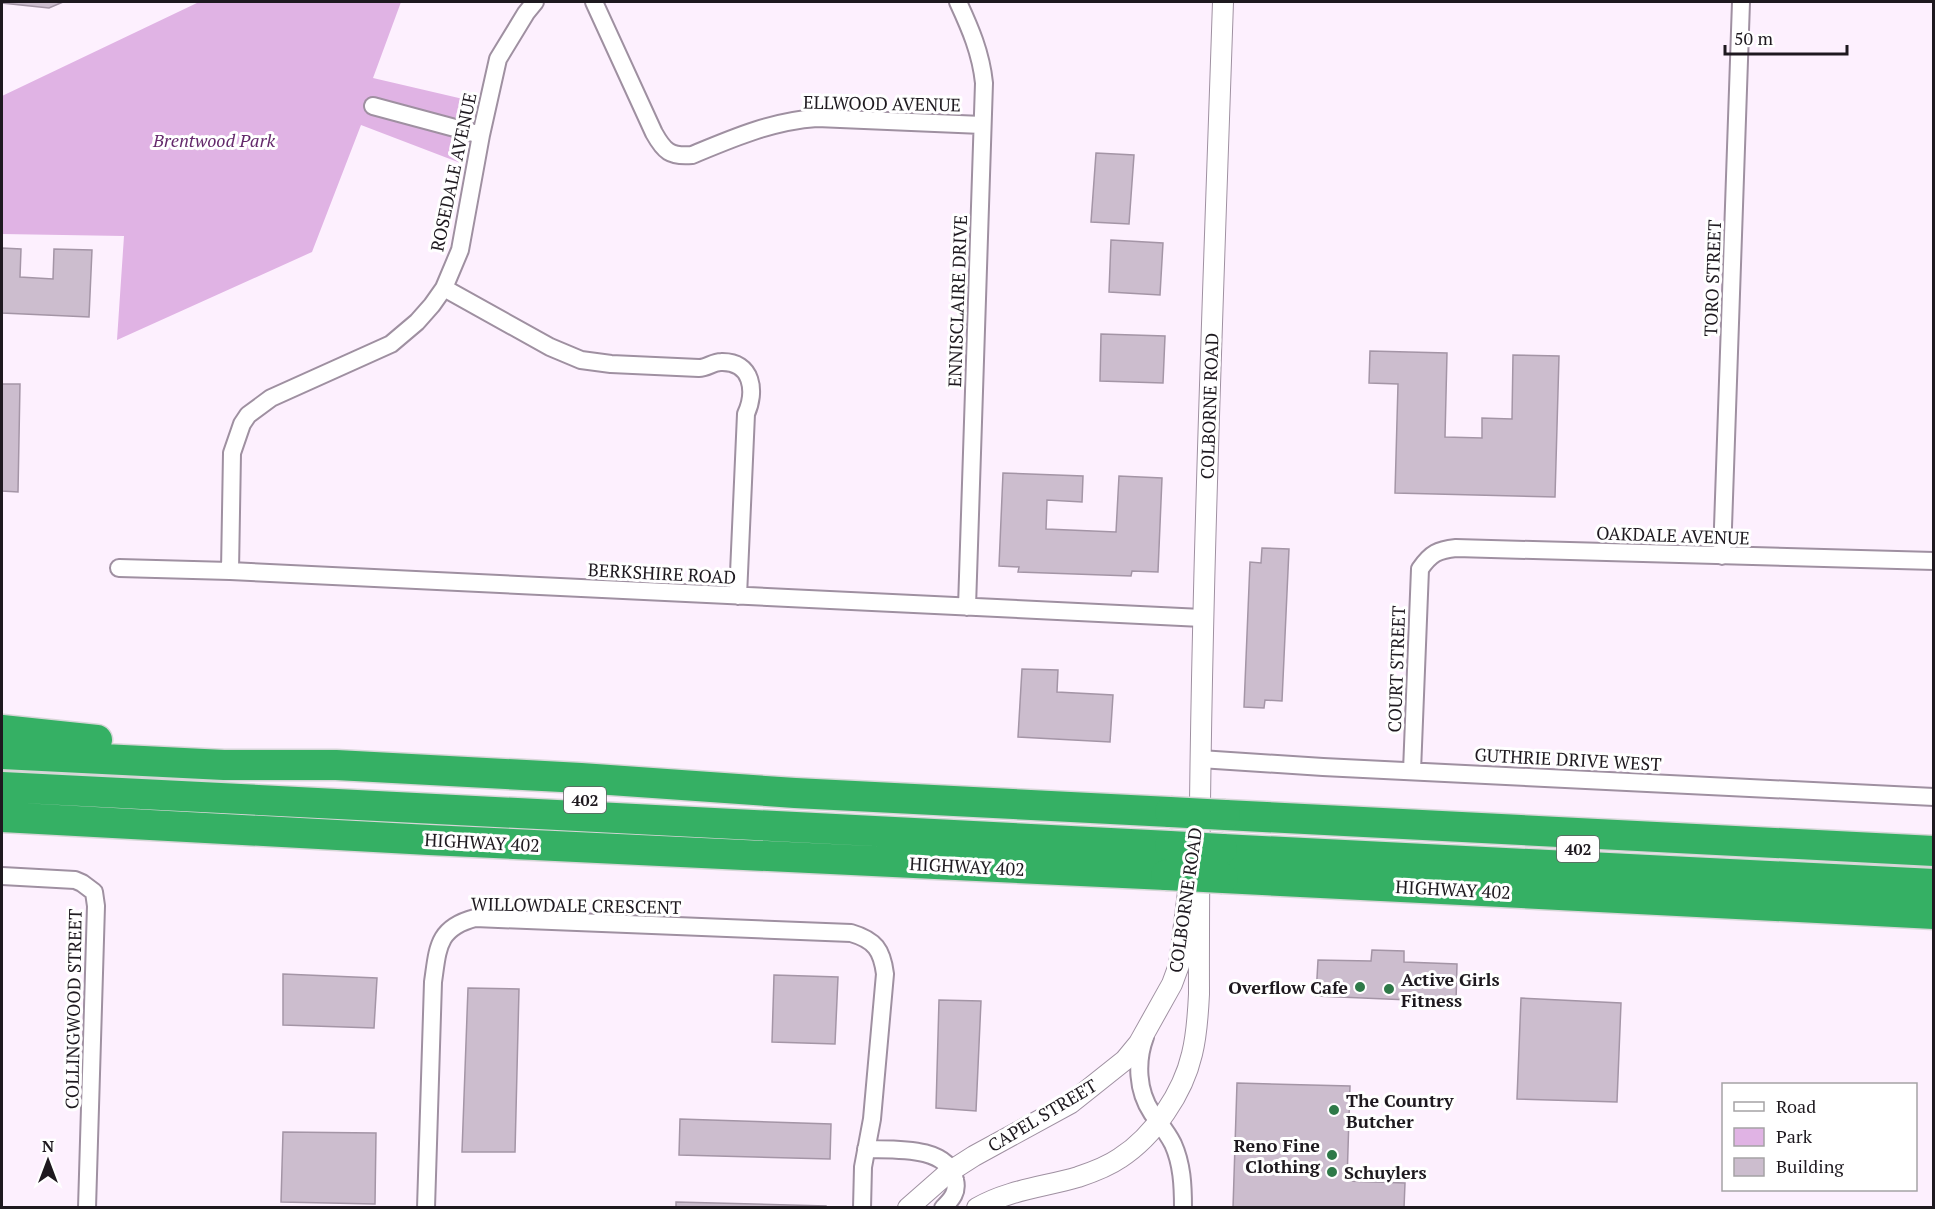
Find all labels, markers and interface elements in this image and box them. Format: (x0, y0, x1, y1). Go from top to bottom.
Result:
scale bar (1725, 18, 1846, 56)
text: 50 m (1734, 26, 1774, 50)
street label: ROSEDALE AVENUE (424, 90, 482, 254)
street label: ELLWOOD AVENUE (803, 90, 961, 116)
park label: Brentwood Park (152, 128, 275, 152)
street label: ENNISCLAIRE DRIVE (942, 214, 972, 388)
street label: TORO STREET (1698, 219, 1726, 337)
street label: COLBORNE ROAD (1194, 332, 1224, 480)
street label: OAKDALE AVENUE (1596, 520, 1750, 550)
street label: BERKSHIRE ROAD (587, 557, 737, 589)
street label: COURT STREET (1382, 605, 1410, 733)
street label: GUTHRIE DRIVE WEST (1474, 742, 1662, 776)
road number: 402 (564, 787, 606, 813)
street label: COLBORNE ROAD (1163, 826, 1207, 974)
street label: HIGHWAY 402 (424, 827, 540, 857)
road number: 402 (1557, 836, 1599, 862)
street label: HIGHWAY 402 (909, 851, 1025, 881)
street label: HIGHWAY 402 (1395, 874, 1511, 904)
street label: WILLOWDALE CRESCENT (471, 891, 681, 919)
street label: COLLINGWOOD STREET (59, 909, 87, 1109)
place label: Active Girls Fitness (1401, 967, 1500, 1012)
place label: Overflow Cafe (1228, 975, 1348, 999)
marker: Overflow Cafe (1353, 980, 1367, 994)
marker: Active Girls Fitness (1382, 982, 1396, 996)
street label: CAPEL STREET (983, 1073, 1101, 1157)
legend (1722, 1083, 1917, 1191)
place label: The Country Butcher (1346, 1088, 1454, 1133)
text: Road (1776, 1094, 1816, 1118)
marker: The Country Butcher (1327, 1103, 1341, 1117)
text: Park (1776, 1124, 1813, 1148)
north arrow (18, 1131, 78, 1191)
place label: Reno Fine Clothing (1233, 1133, 1321, 1178)
text: N (42, 1135, 54, 1157)
marker: Reno Fine Clothing (1325, 1148, 1339, 1162)
text: Building (1776, 1154, 1844, 1178)
place label: Schuylers (1344, 1160, 1427, 1184)
marker: Schuylers (1325, 1165, 1339, 1179)

